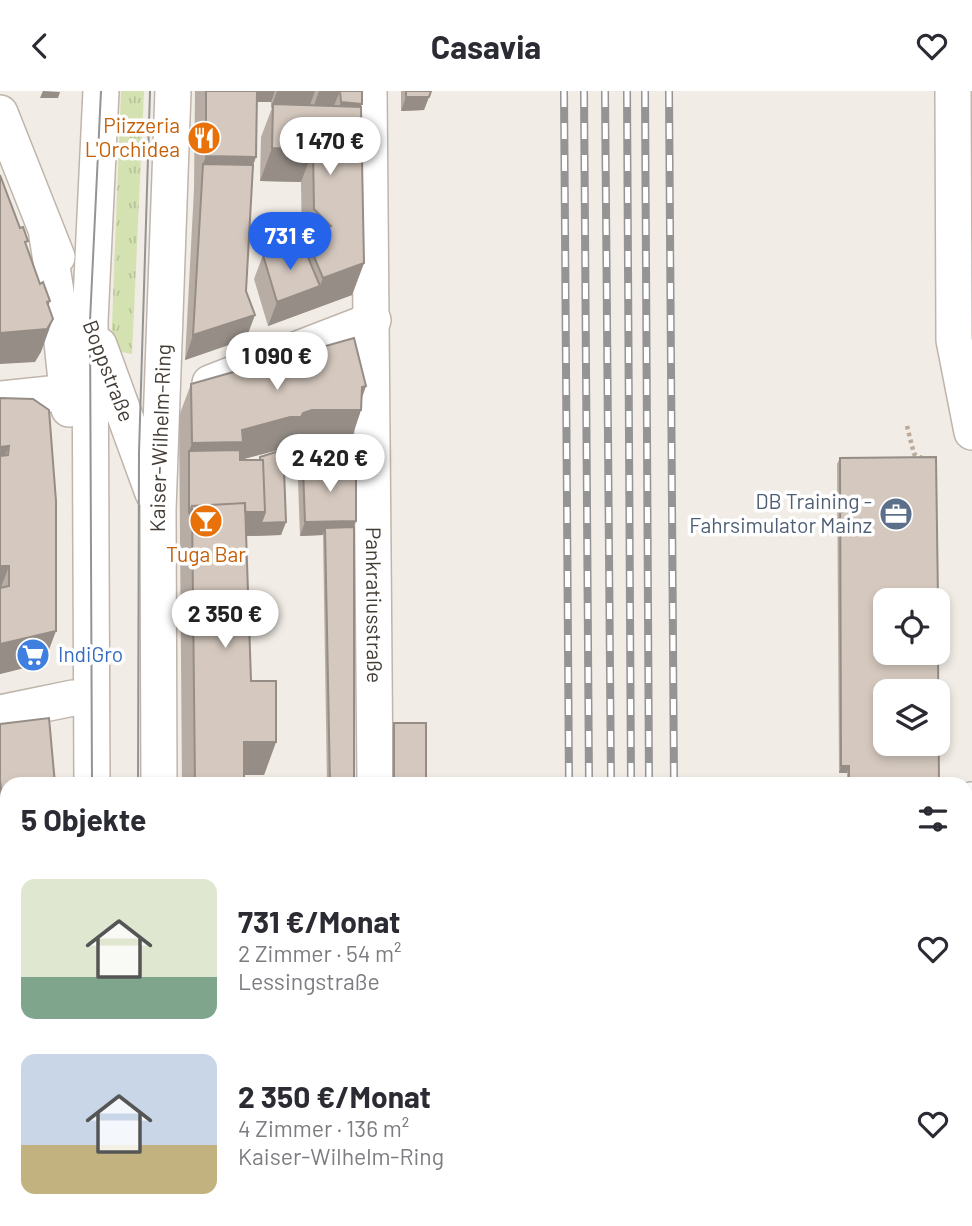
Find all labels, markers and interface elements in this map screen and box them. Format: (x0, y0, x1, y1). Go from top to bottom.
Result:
icon: back (21, 27, 59, 65)
text: Casavia (431, 27, 541, 65)
icon: heart (913, 27, 951, 65)
place label: Piizzeria L'Orchidea (85, 112, 180, 161)
pin: 1 470 € (265, 118, 395, 177)
restaurant icon: Piizzeria L'Orchidea (185, 119, 223, 157)
text: 1 470 € (296, 126, 364, 154)
pin: 731 € (241, 213, 339, 272)
text: 731 € (264, 221, 316, 249)
street label: Boppstraße (79, 316, 140, 425)
pin: 1 090 € (212, 333, 342, 392)
text: 1 090 € (242, 341, 312, 369)
street label: Kaiser-Wilhelm-Ring (144, 343, 175, 532)
pin: 2 420 € (265, 435, 395, 494)
text: 2 420 € (292, 443, 368, 471)
place label: DB Training - Fahrsimulator Mainz (689, 488, 872, 537)
office icon: DB Training - Fahrsimulator Mainz (877, 495, 915, 533)
bar icon: Tuga Bar (187, 502, 225, 540)
street label: Pankratiusstraße (362, 527, 388, 683)
place label: Tuga Bar (166, 541, 246, 566)
map controls (873, 588, 950, 756)
button: locate (873, 588, 950, 665)
pin: 2 350 € (160, 591, 290, 650)
text: 2 350 € (188, 599, 262, 627)
supermarket icon: IndiGro (14, 636, 52, 674)
place label: IndiGro (58, 641, 123, 666)
button: layers (873, 679, 950, 756)
icon: filters (914, 800, 952, 838)
text: 5 Objekte (21, 801, 146, 837)
text: 731 €/Monat (238, 903, 400, 939)
icon: home (77, 907, 161, 991)
icon: heart (914, 930, 952, 968)
text: 2 Zimmer · 54 m² (238, 939, 402, 967)
text: Lessingstraße (238, 967, 380, 995)
text: 2 350 €/Monat (238, 1078, 431, 1114)
icon: home (77, 1082, 161, 1166)
icon: heart (914, 1105, 952, 1143)
text: 4 Zimmer · 136 m² (238, 1114, 409, 1142)
text: Kaiser-Wilhelm-Ring (238, 1142, 444, 1170)

